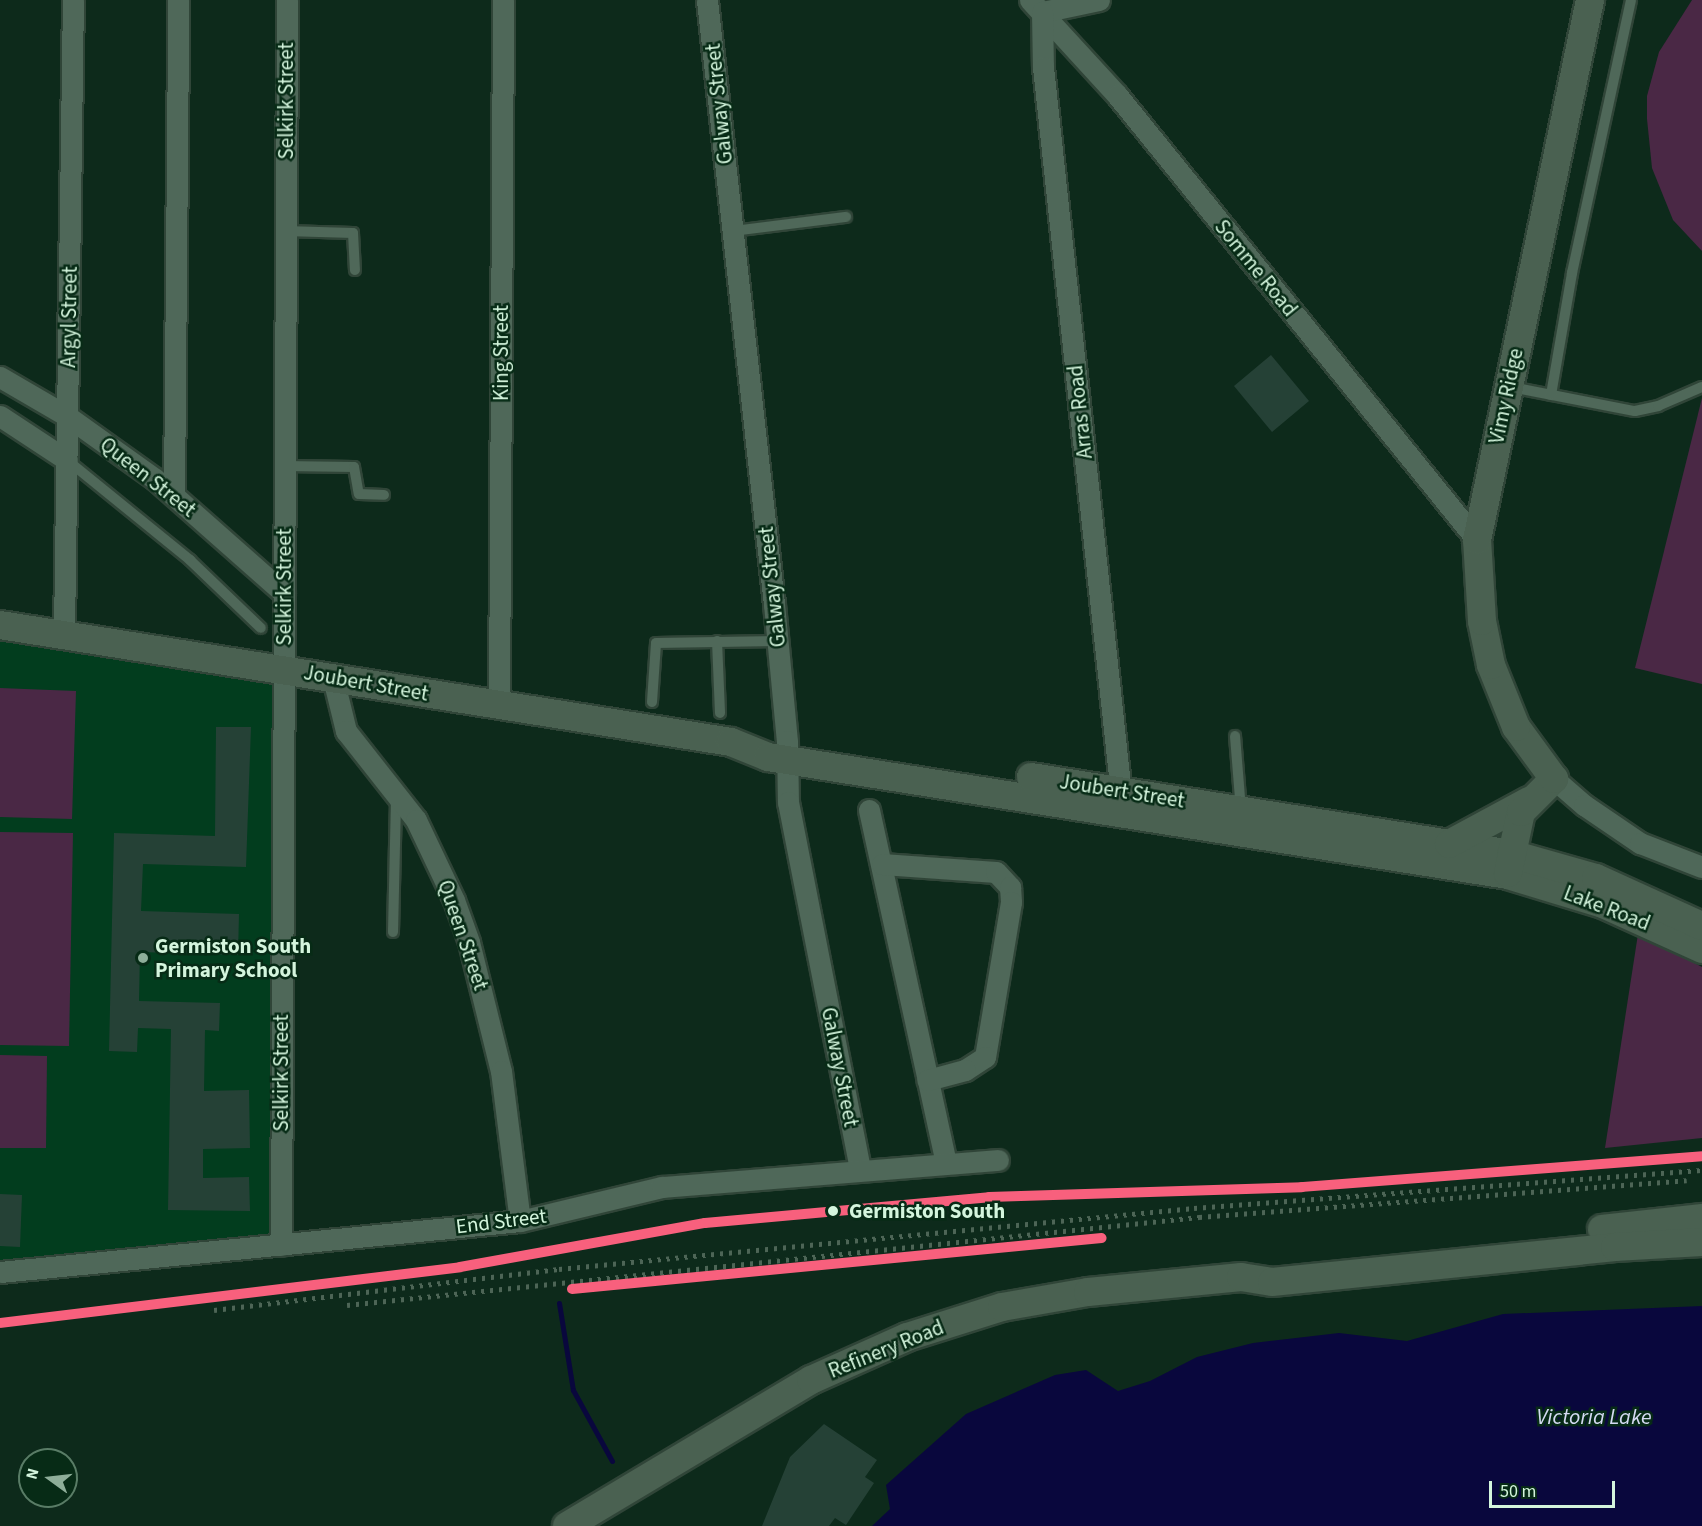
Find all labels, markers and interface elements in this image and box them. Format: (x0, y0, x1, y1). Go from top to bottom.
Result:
street label: Selkirk Street (273, 42, 299, 160)
street label: Galway Street (700, 43, 738, 165)
street label: Somme Road (1209, 215, 1303, 321)
street label: Argyl Street (56, 266, 82, 368)
street label: King Street (488, 305, 514, 401)
street label: Vimy Ridge (1484, 346, 1528, 446)
street label: Arras Road (1063, 364, 1097, 460)
street label: Queen Street (95, 432, 201, 522)
street label: Galway Street (753, 526, 791, 648)
street label: Selkirk Street (271, 528, 297, 646)
street label: Joubert Street (302, 660, 430, 706)
street label: Joubert Street (1058, 769, 1186, 813)
street label: Queen Street (432, 877, 494, 993)
street label: Lake Road (1560, 880, 1654, 936)
place label: Germiston South Primary School (155, 933, 311, 983)
marker: Germiston South Primary School (136, 951, 150, 965)
street label: Galway Street (816, 1005, 864, 1129)
street label: Selkirk Street (268, 1014, 294, 1132)
place label: Germiston South (849, 1198, 1005, 1224)
marker: Germiston South (822, 1200, 844, 1222)
street label: End Street (454, 1203, 548, 1239)
street label: Refinery Road (825, 1314, 947, 1384)
water label: Victoria Lake (1536, 1405, 1652, 1431)
north arrow (18, 1448, 78, 1508)
text: N (21, 1466, 45, 1482)
scale bar (1492, 1469, 1618, 1507)
text: 50 m (1500, 1479, 1536, 1504)

